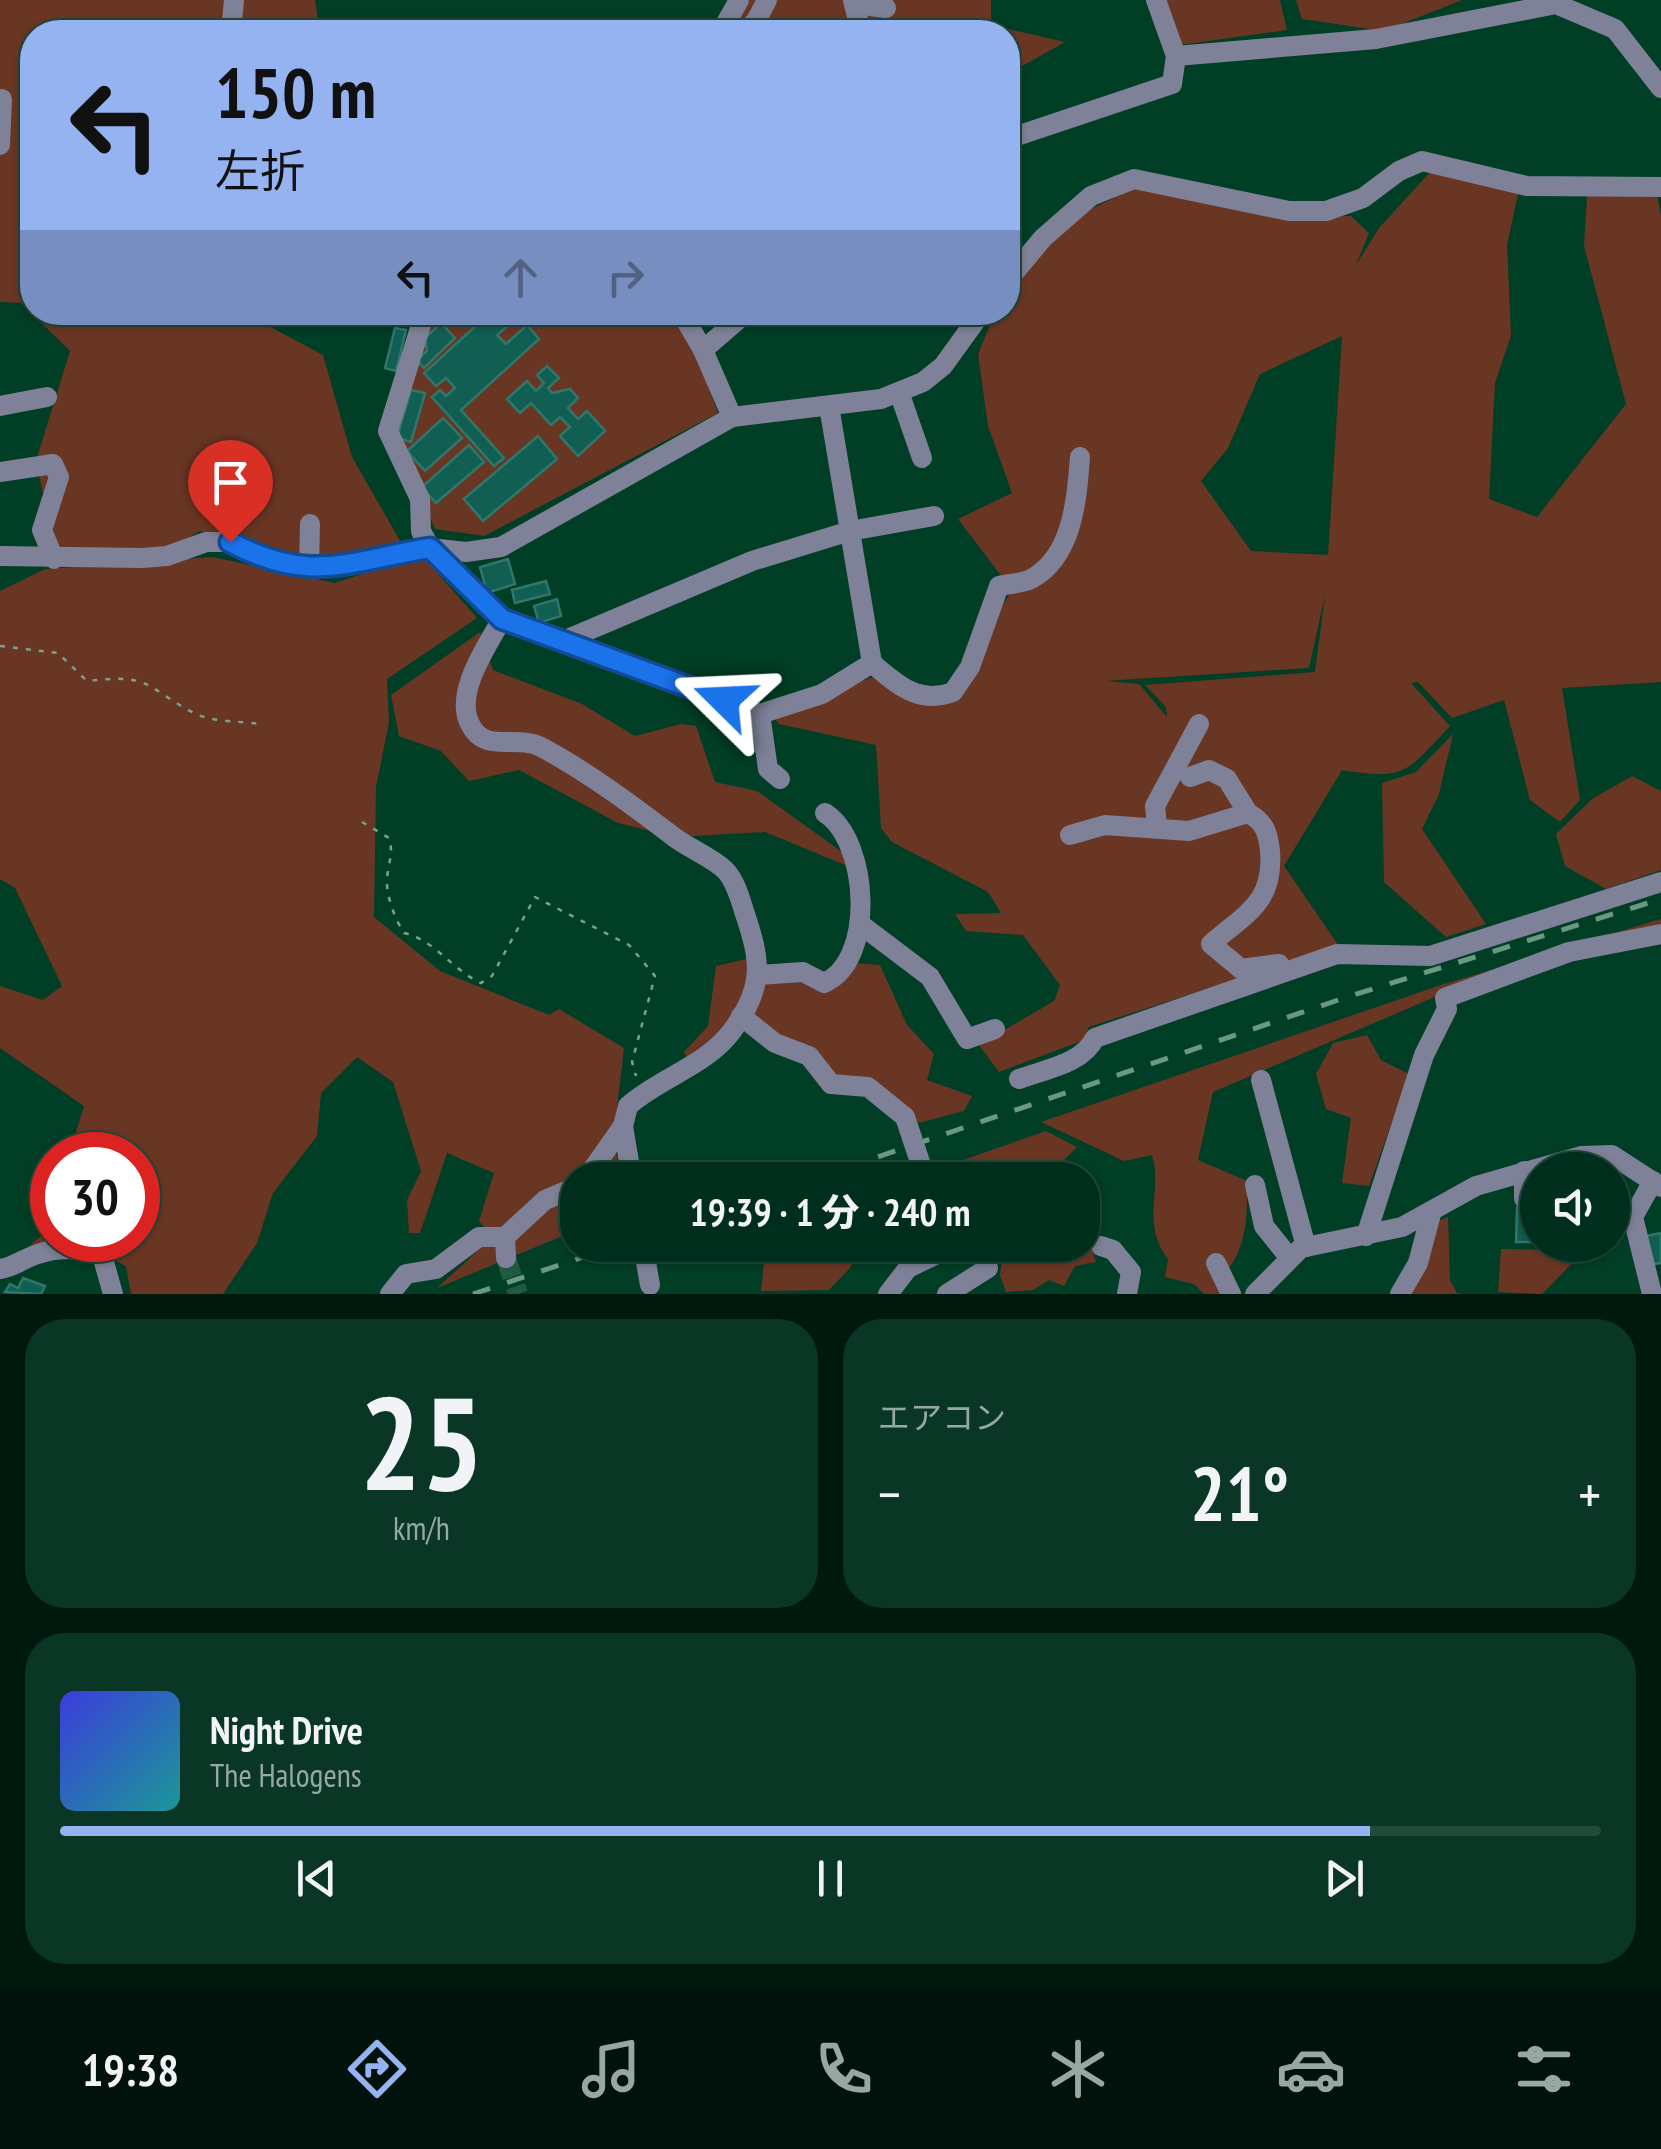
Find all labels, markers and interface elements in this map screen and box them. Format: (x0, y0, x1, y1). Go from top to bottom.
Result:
text: 150 m (215, 47, 376, 137)
icon: left (50, 60, 180, 190)
text: 左折 (215, 141, 305, 199)
icon: left (388, 250, 443, 305)
icon: ahead (493, 250, 548, 305)
icon: right (598, 250, 653, 305)
pin (188, 440, 273, 543)
icon: arrive (203, 455, 258, 510)
position arrow (672, 648, 776, 752)
speed limit sign: 30 (30, 1132, 160, 1262)
map controls (1520, 1152, 1630, 1262)
button: sound (1520, 1152, 1630, 1262)
text: 19:39 · 1 分 · 240 m (690, 1187, 970, 1236)
text: 25 (359, 1358, 484, 1526)
text: エアコン (878, 1396, 1006, 1438)
text: 21° (1190, 1445, 1289, 1542)
text: − (878, 1458, 901, 1529)
text: + (1578, 1458, 1601, 1529)
text: km/h (393, 1507, 450, 1549)
text: Night Drive (210, 1705, 363, 1754)
text: The Halogens (210, 1754, 362, 1796)
icon: previous (289, 1851, 344, 1906)
icon: pause (803, 1851, 858, 1906)
icon: next (1317, 1851, 1372, 1906)
icon: directions (342, 2034, 412, 2104)
icon: music (576, 2034, 646, 2104)
icon: phone (809, 2034, 879, 2104)
icon: climate (1043, 2034, 1113, 2104)
icon: car (1276, 2034, 1346, 2104)
icon: filters (1509, 2034, 1579, 2104)
text: 19:38 (82, 2040, 179, 2098)

